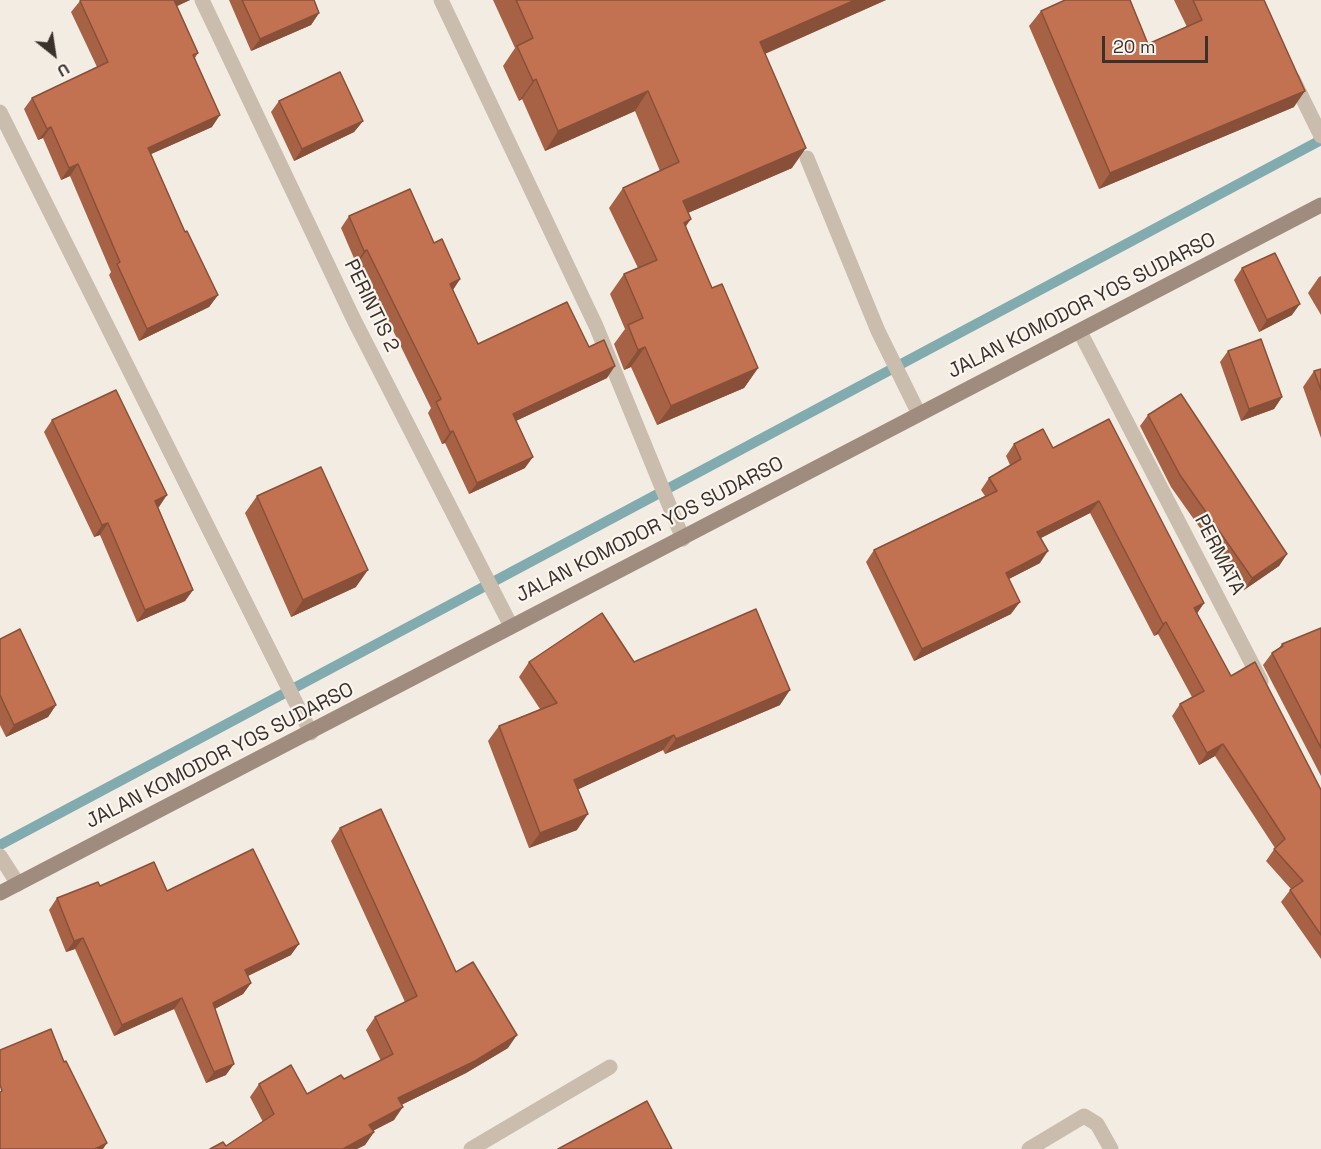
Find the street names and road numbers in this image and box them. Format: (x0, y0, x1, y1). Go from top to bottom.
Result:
street label: JALAN KOMODOR YOS SUDARSO (944, 228, 1220, 384)
street label: PERINTIS 2 (338, 256, 404, 356)
street label: JALAN KOMODOR YOS SUDARSO (512, 452, 788, 608)
street label: PERMATA (1189, 511, 1249, 599)
street label: JALAN KOMODOR YOS SUDARSO (82, 678, 358, 834)

